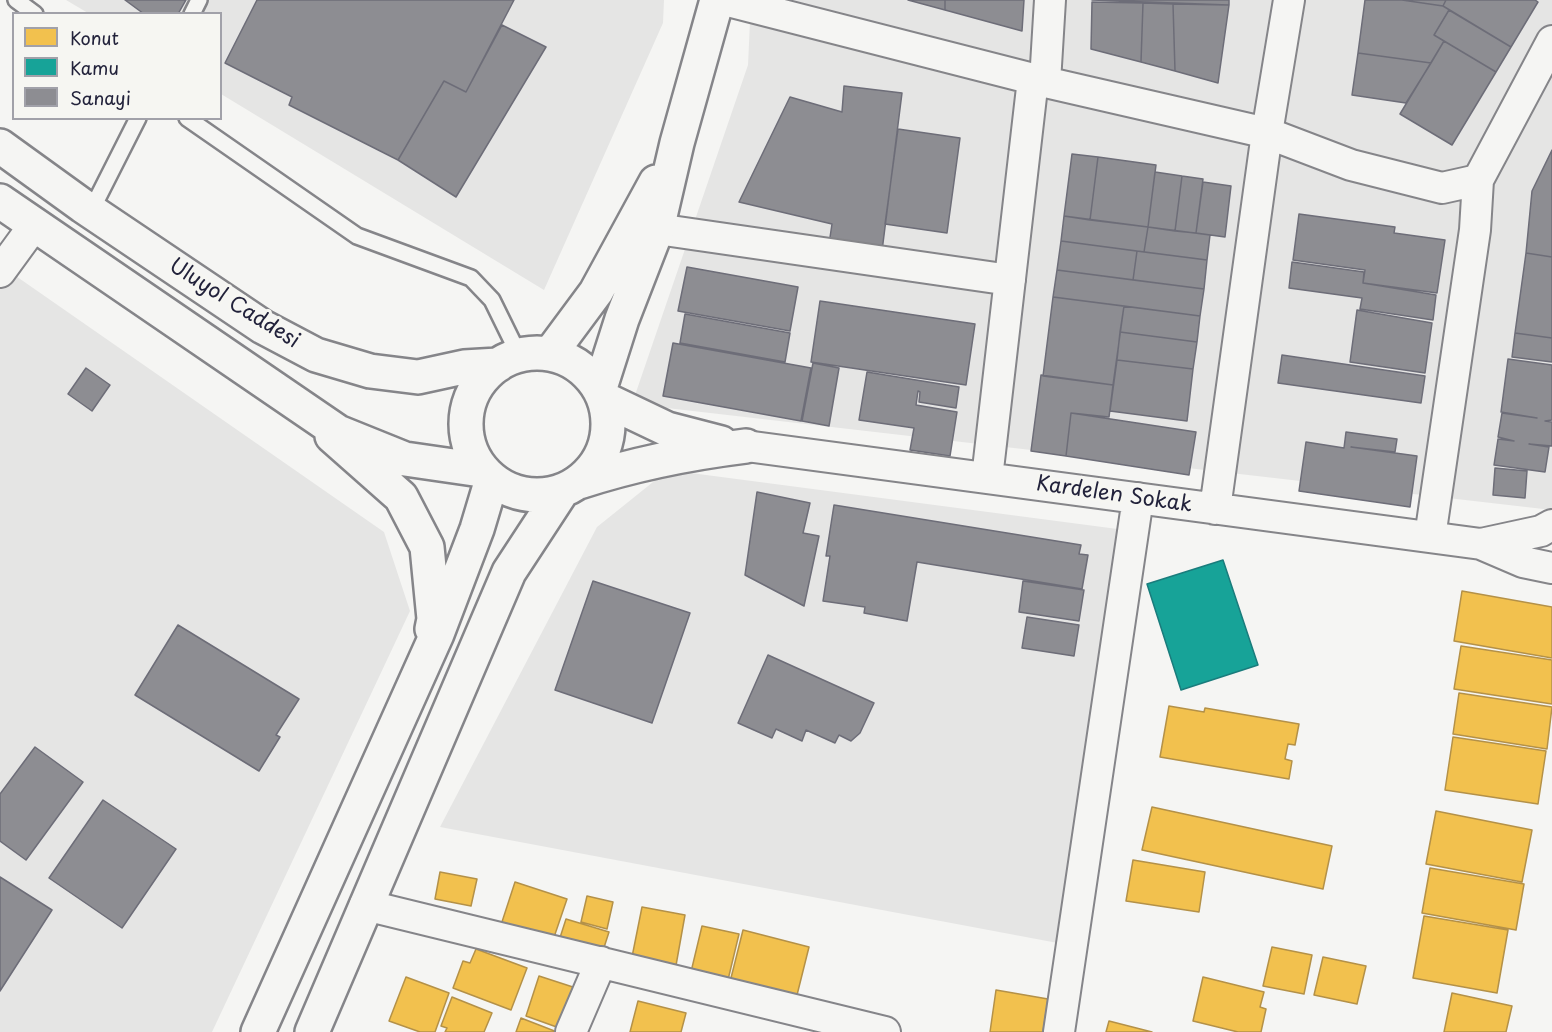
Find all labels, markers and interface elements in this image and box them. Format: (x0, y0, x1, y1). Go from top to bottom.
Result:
legend (12, 12, 222, 120)
text: Konut (70, 24, 119, 51)
text: Kamu (70, 54, 119, 81)
text: Sanayi (70, 84, 131, 111)
street label: Uluyol Caddesi (164, 254, 304, 354)
street label: Kardelen Sokak (1034, 472, 1194, 518)

